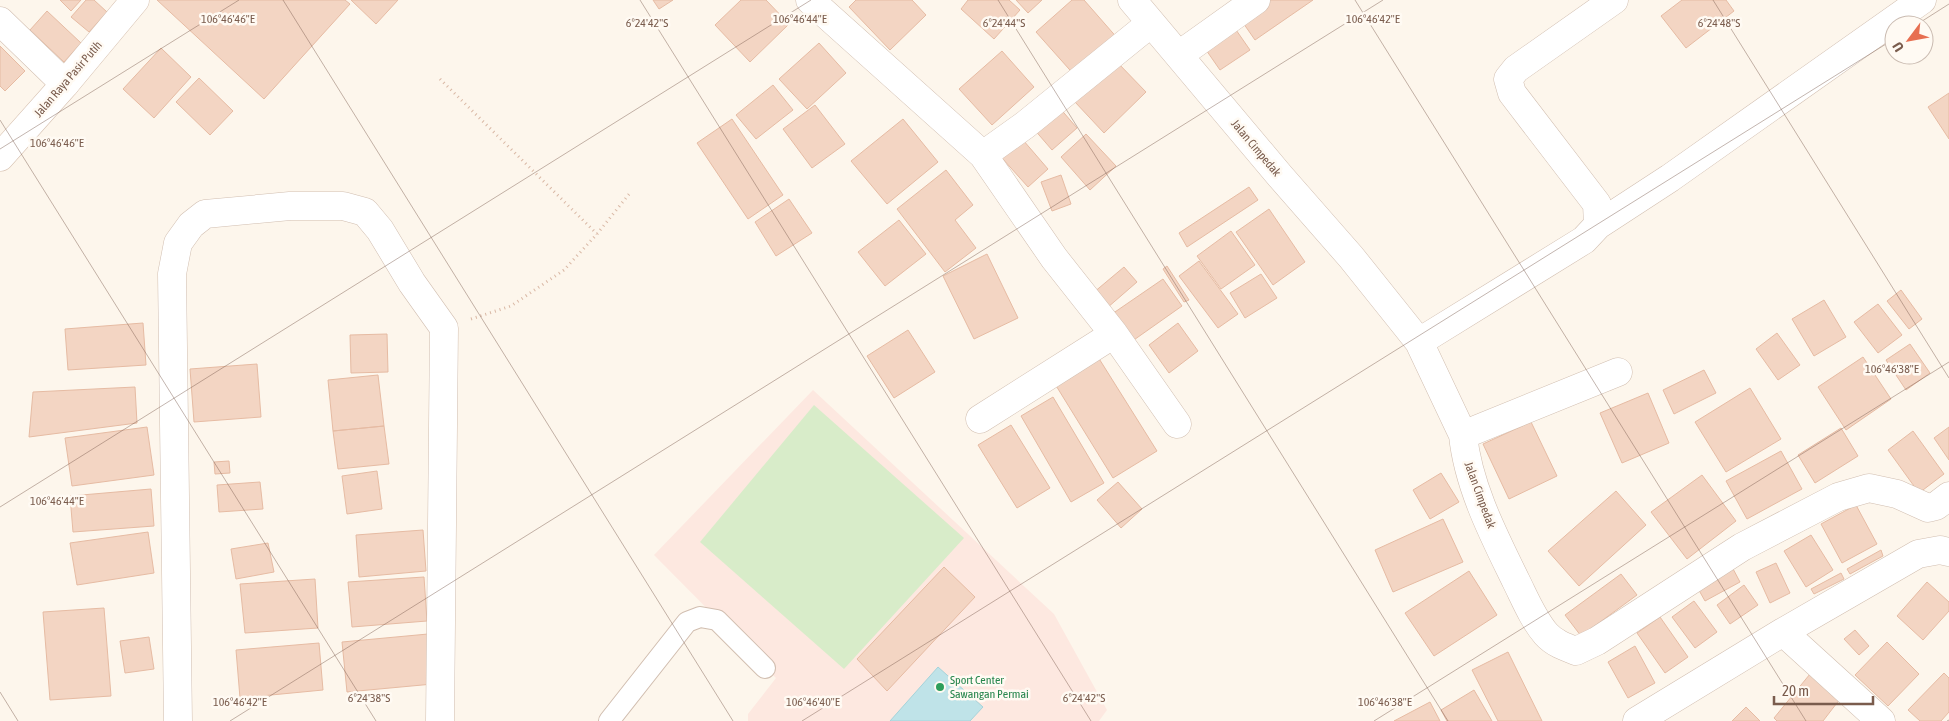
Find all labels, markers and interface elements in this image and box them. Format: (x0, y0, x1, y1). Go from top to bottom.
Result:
text: 106°46'46"E (201, 12, 255, 26)
text: 106°46'44"E (773, 12, 827, 26)
text: 106°46'42"E (1346, 12, 1400, 26)
north arrow (1884, 15, 1934, 65)
text: 6°24'42"S (626, 16, 668, 30)
text: 6°24'44"S (983, 16, 1025, 30)
text: 6°24'48"S (1698, 16, 1740, 30)
street label: Jalan Raya Pasir Putih (31, 38, 105, 120)
text: U (1889, 39, 1907, 55)
street label: Jalan Cimpedak (1228, 117, 1284, 180)
text: 106°46'46"E (30, 136, 84, 150)
text: 106°46'38"E (1865, 362, 1919, 376)
street label: Jalan Cimpedak (1461, 460, 1499, 531)
text: 106°46'44"E (30, 494, 84, 508)
place label: Sport Center Sawangan Permai (950, 673, 1029, 701)
scale bar (1774, 674, 1873, 706)
marker: Sport Center Sawangan Permai (934, 681, 946, 693)
text: 20 m (1782, 682, 1809, 699)
text: 6°24'38"S (348, 691, 390, 705)
text: 6°24'42"S (1063, 691, 1105, 705)
text: 106°46'42"E (213, 695, 267, 709)
text: 106°46'40"E (786, 695, 840, 709)
text: 106°46'38"E (1358, 695, 1412, 709)

